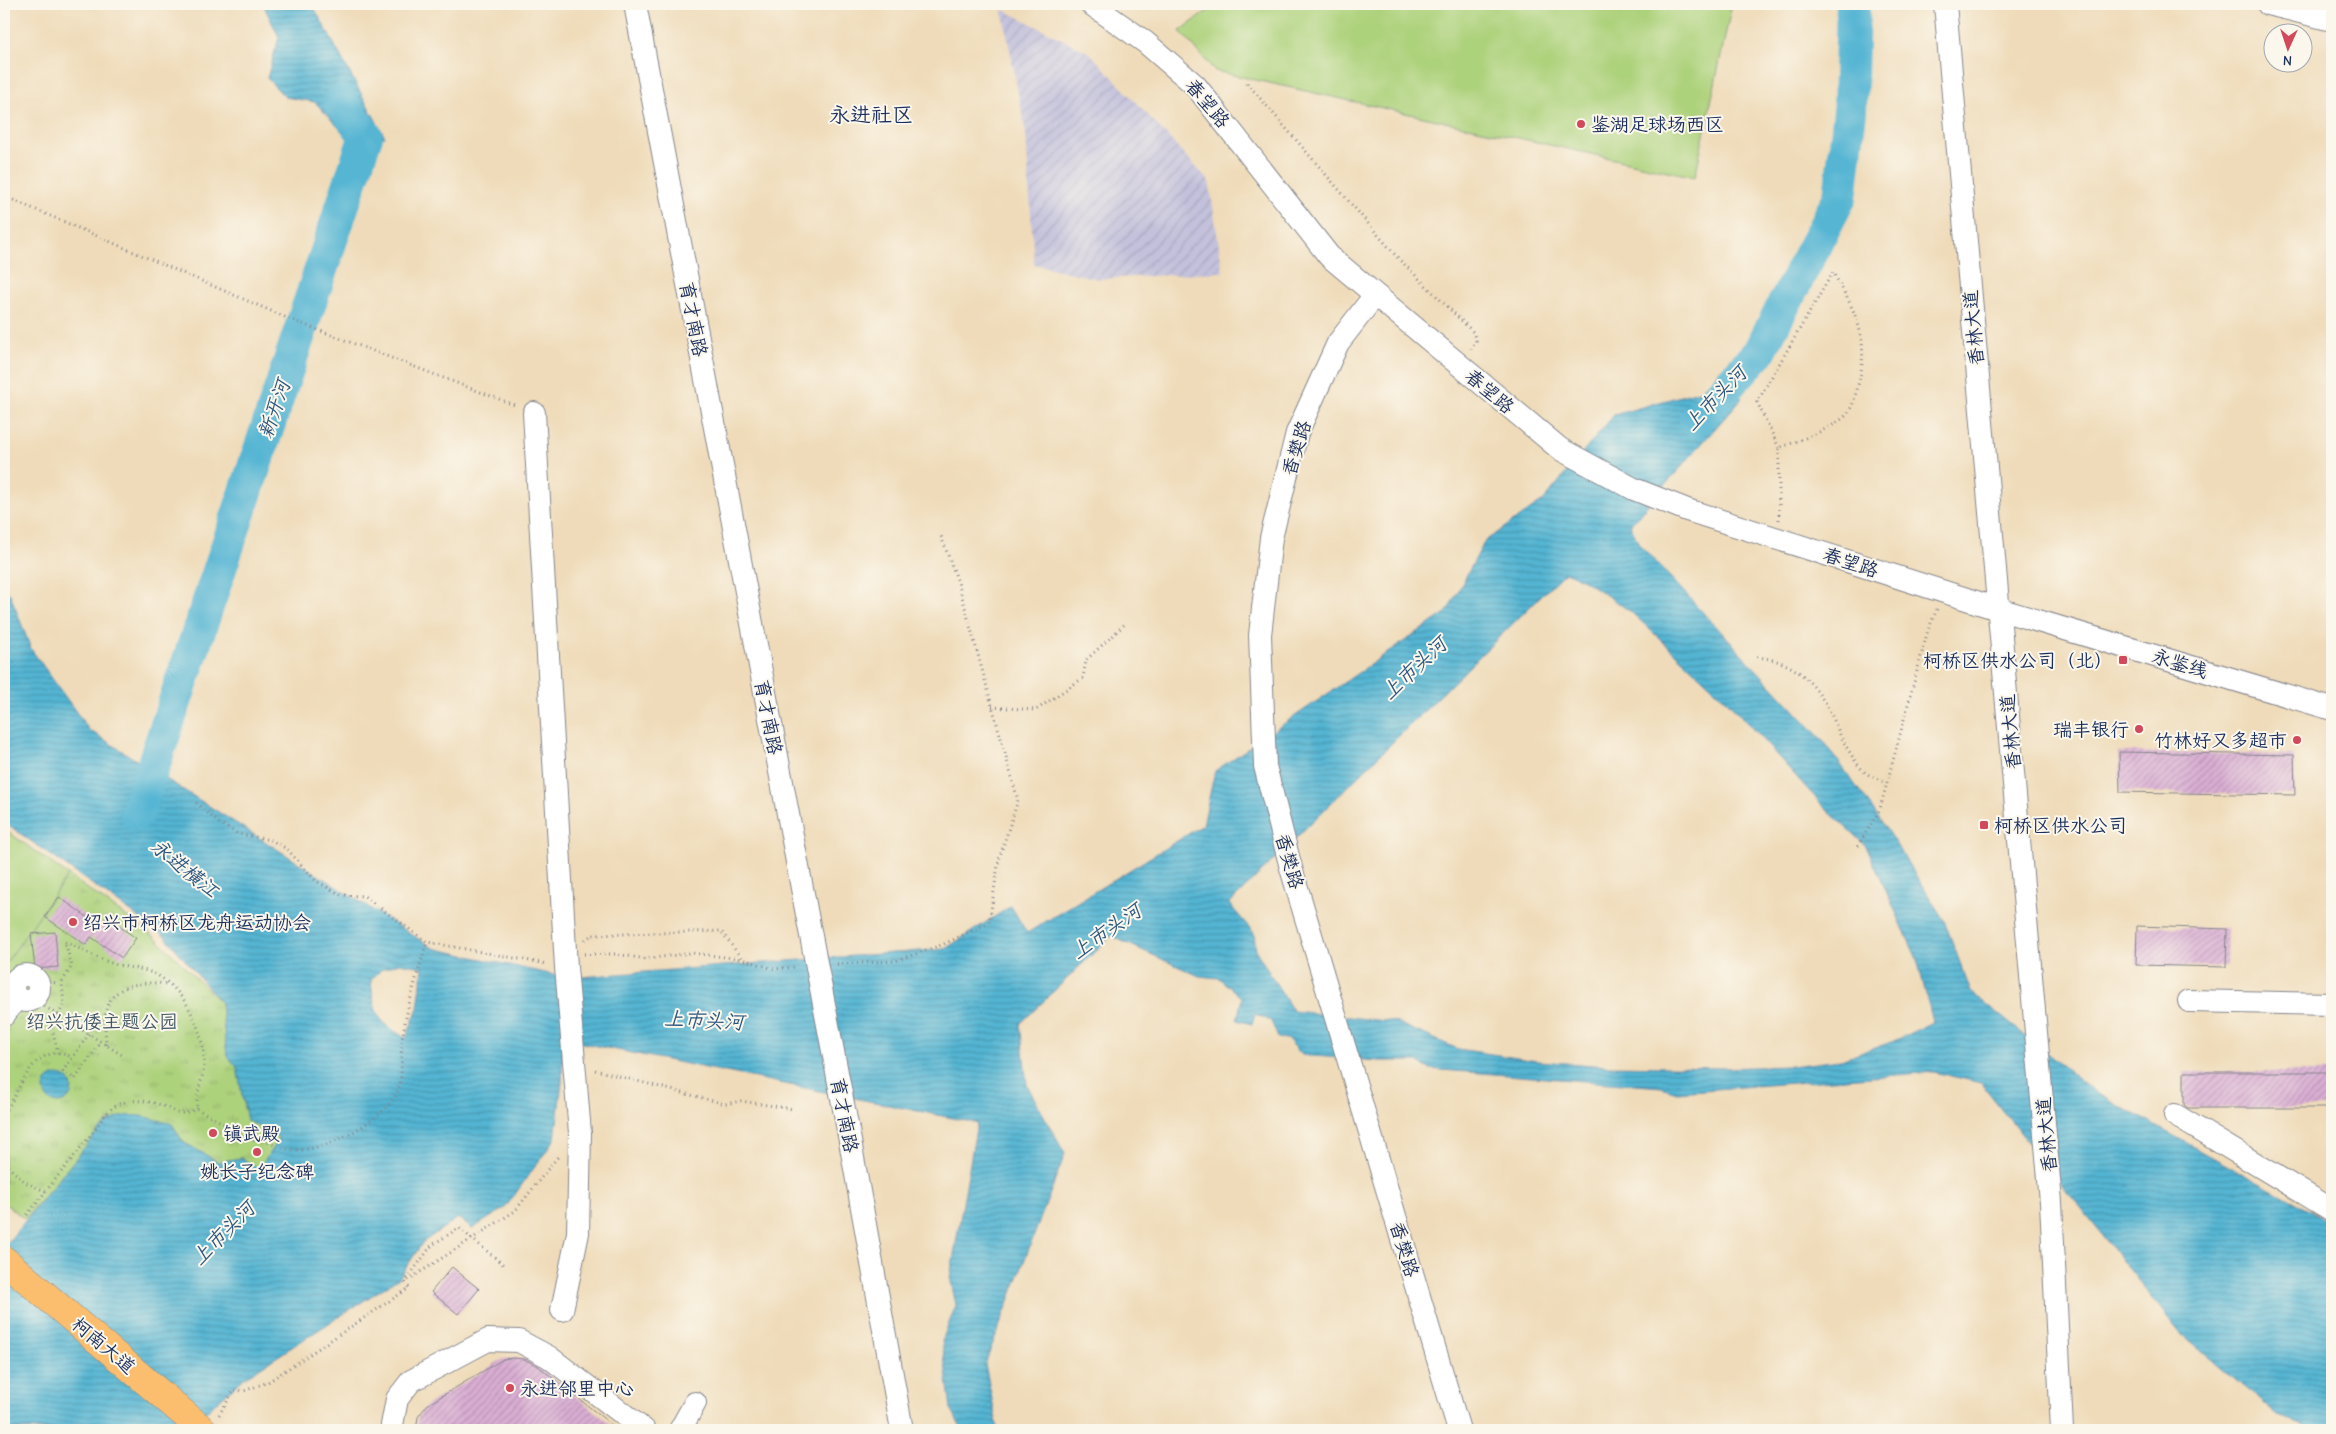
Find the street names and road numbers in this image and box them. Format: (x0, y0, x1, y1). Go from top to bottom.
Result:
street label: 春望路 (1180, 75, 1234, 133)
street label: 育才南路 (675, 280, 711, 359)
street label: 香林大道 (1960, 289, 1988, 367)
street label: 春望路 (1460, 365, 1518, 419)
street label: 香樊路 (1278, 418, 1316, 479)
street label: 春望路 (1820, 544, 1881, 582)
street label: 永鉴线 (2149, 645, 2210, 683)
street label: 育才南路 (750, 678, 786, 757)
street label: 香林大道 (1997, 693, 2025, 771)
street label: 香樊路 (1271, 831, 1307, 892)
street label: 育才南路 (826, 1076, 862, 1155)
street label: 香林大道 (2033, 1096, 2061, 1174)
street label: 香樊路 (1385, 1219, 1423, 1280)
street label: 柯南大道 (67, 1313, 140, 1379)

